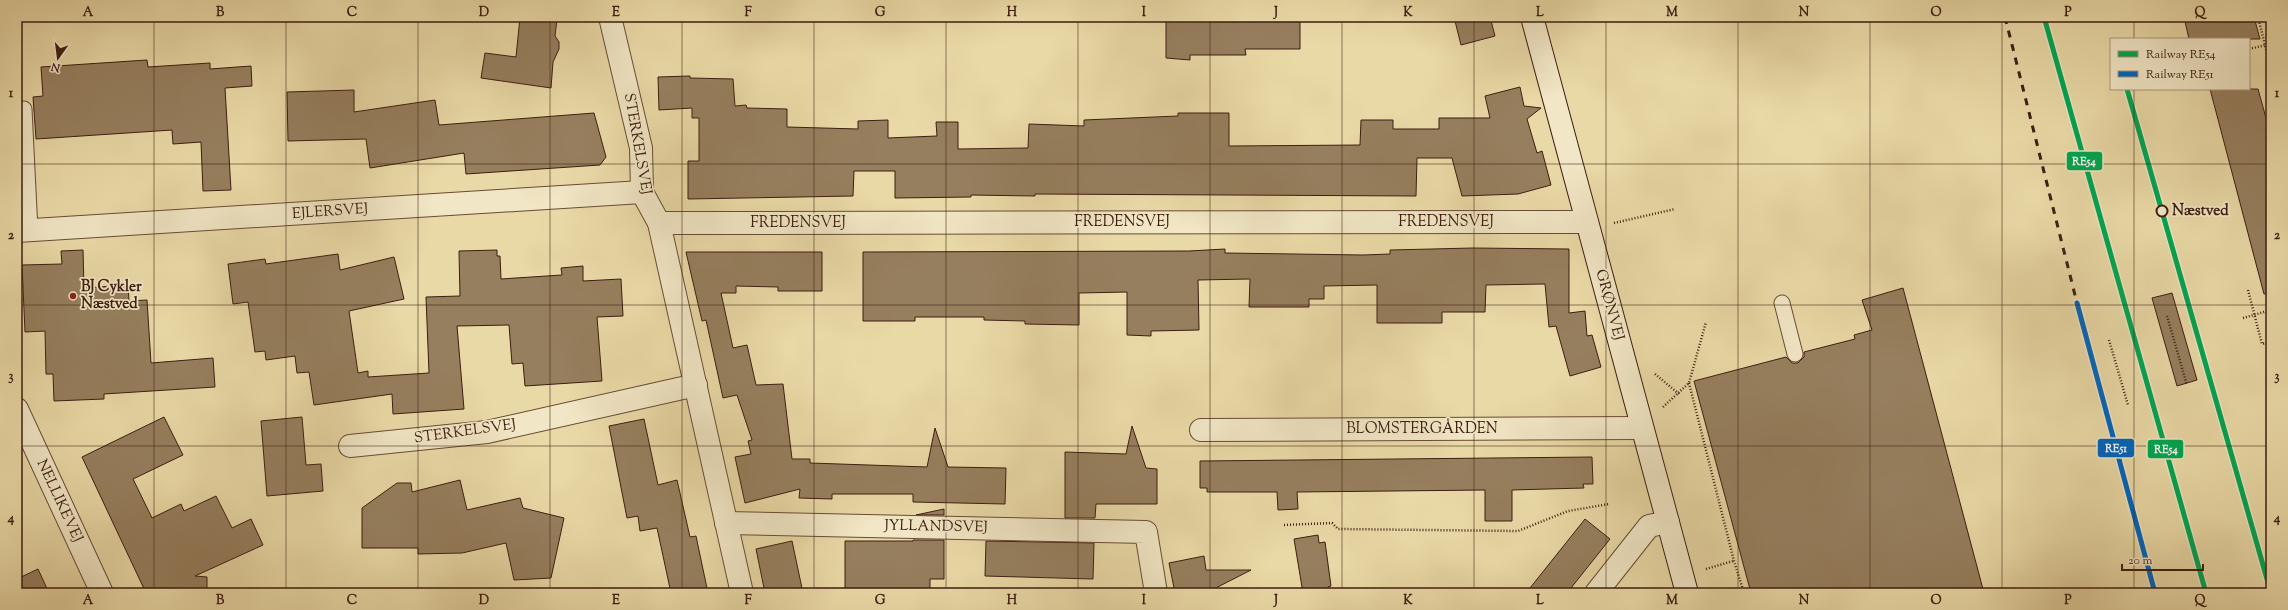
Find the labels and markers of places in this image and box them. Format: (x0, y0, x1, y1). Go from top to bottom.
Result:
place label: Næstved (2172, 201, 2229, 222)
marker: Næstved (2155, 204, 2169, 218)
place label: BJ Cykler Næstved (81, 277, 142, 315)
marker: BJ Cykler Næstved (68, 291, 78, 301)

